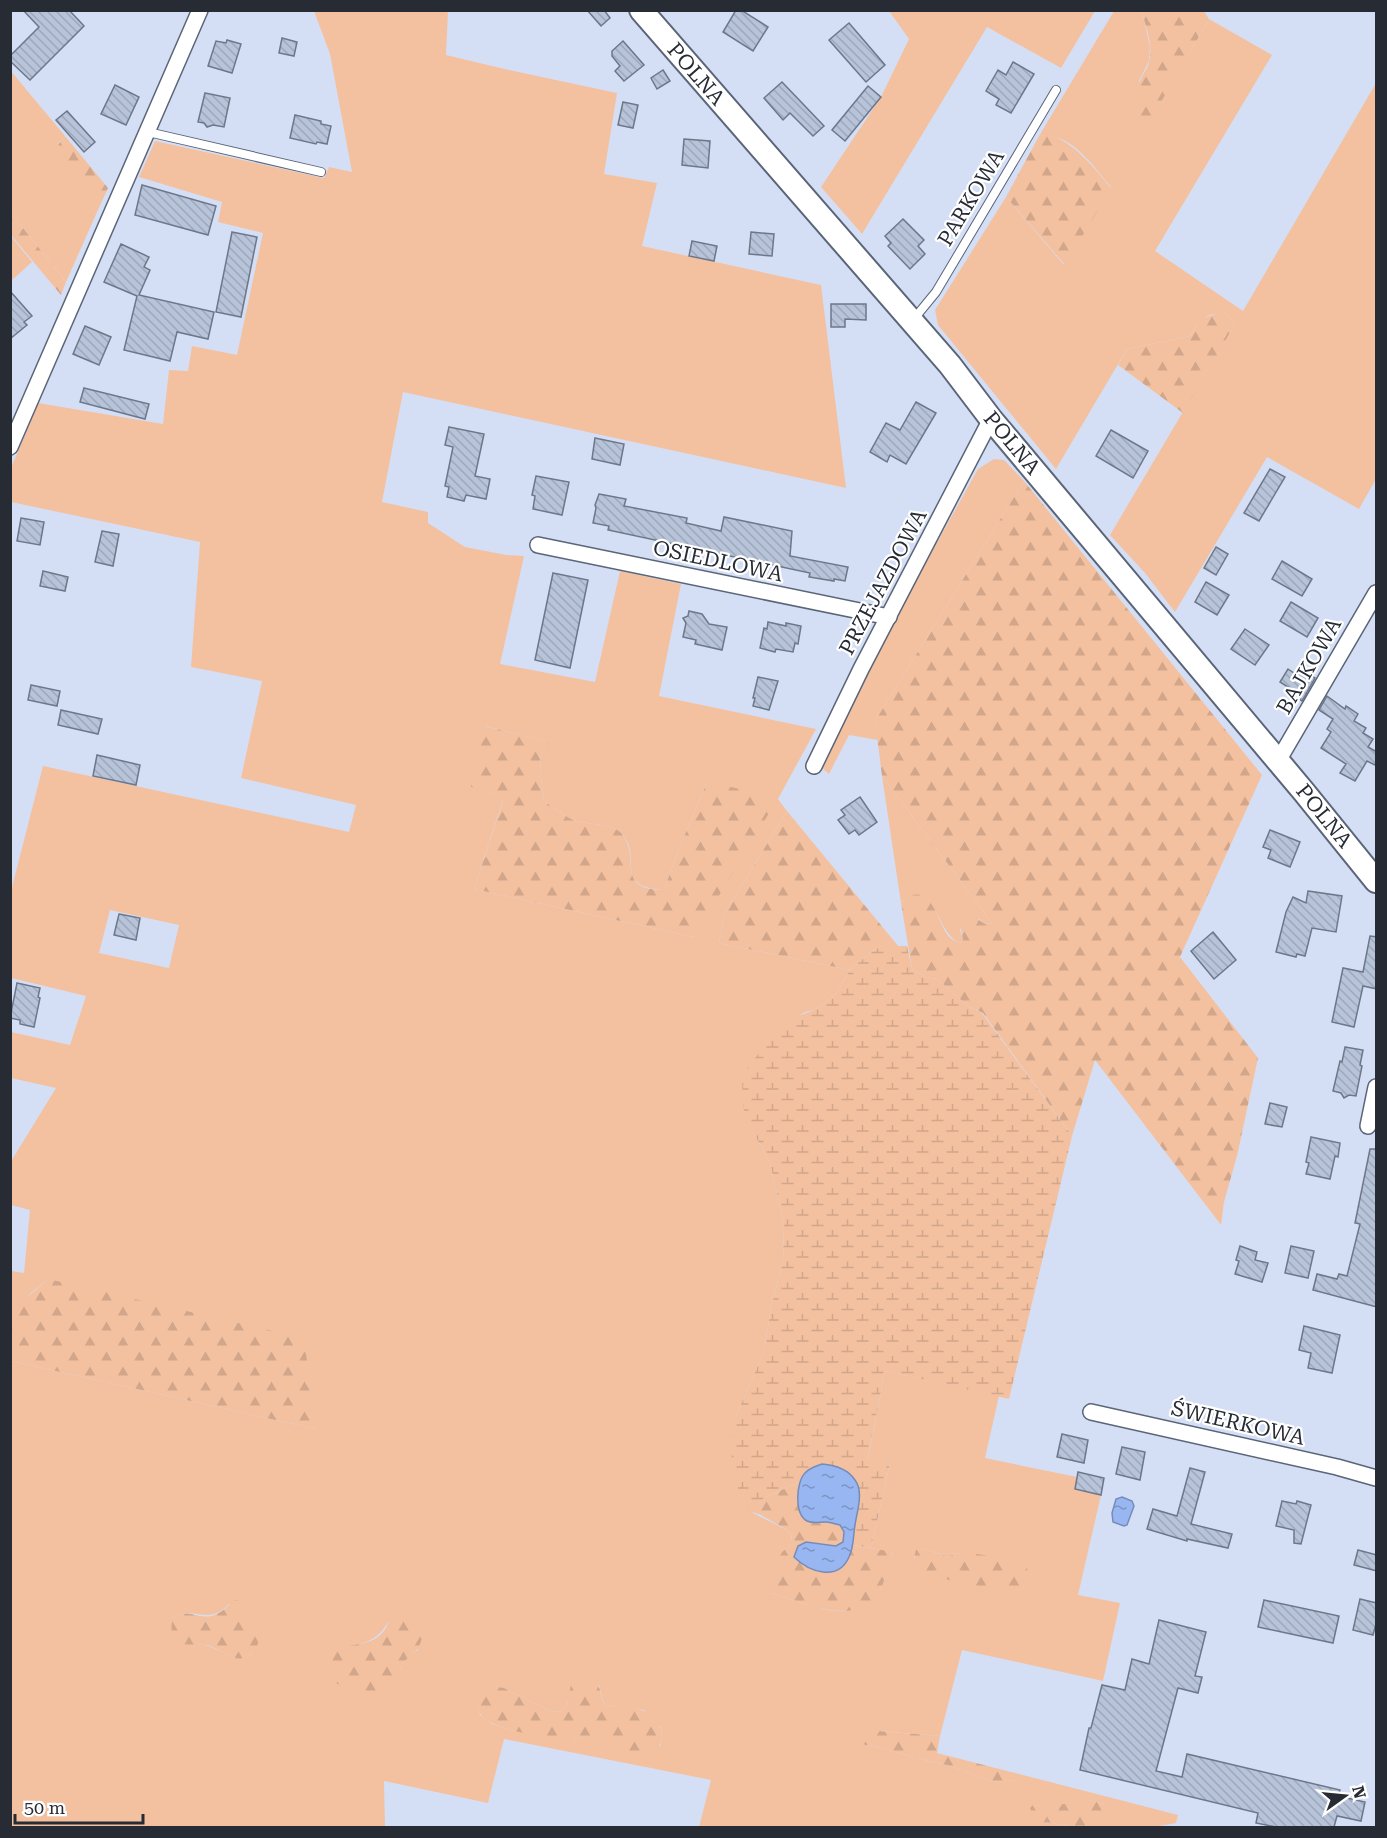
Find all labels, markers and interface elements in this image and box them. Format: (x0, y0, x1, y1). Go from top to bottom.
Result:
street label: POLNA (662, 38, 730, 110)
street label: PARKOWA (933, 145, 1009, 250)
street label: POLNA (979, 407, 1045, 480)
street label: PRZEJAZDOWA (835, 505, 932, 659)
street label: OSIEDLOWA (651, 536, 785, 587)
street label: BAJKOWA (1272, 613, 1346, 718)
street label: POLNA (1291, 779, 1357, 853)
street label: ŚWIERKOWA (1169, 1395, 1308, 1450)
north arrow (1315, 1766, 1375, 1826)
text: N (1348, 1784, 1370, 1801)
scale bar (15, 1787, 142, 1825)
text: 50 m (24, 1797, 65, 1818)

